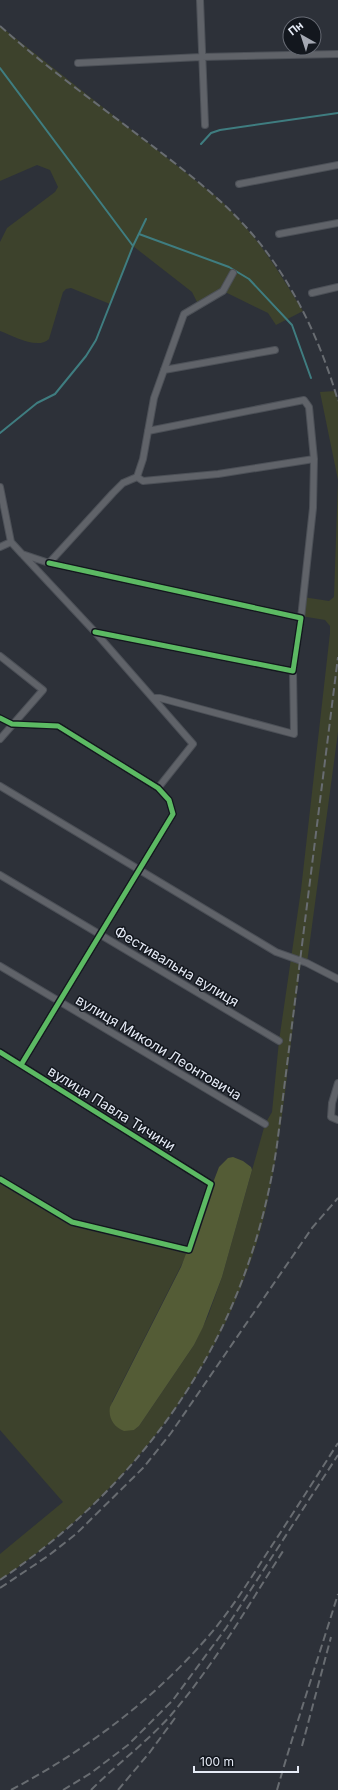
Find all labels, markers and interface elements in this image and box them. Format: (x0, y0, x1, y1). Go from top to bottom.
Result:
north arrow (282, 16, 322, 56)
text: Пн (285, 18, 306, 38)
street label: Фестивальна вулиця (112, 922, 242, 1010)
street label: вулиця Миколи Леонтовича (73, 991, 245, 1103)
street label: вулиця Павла Тичини (45, 1062, 179, 1154)
scale bar (194, 1748, 298, 1774)
text: 100 m (200, 1754, 234, 1769)

